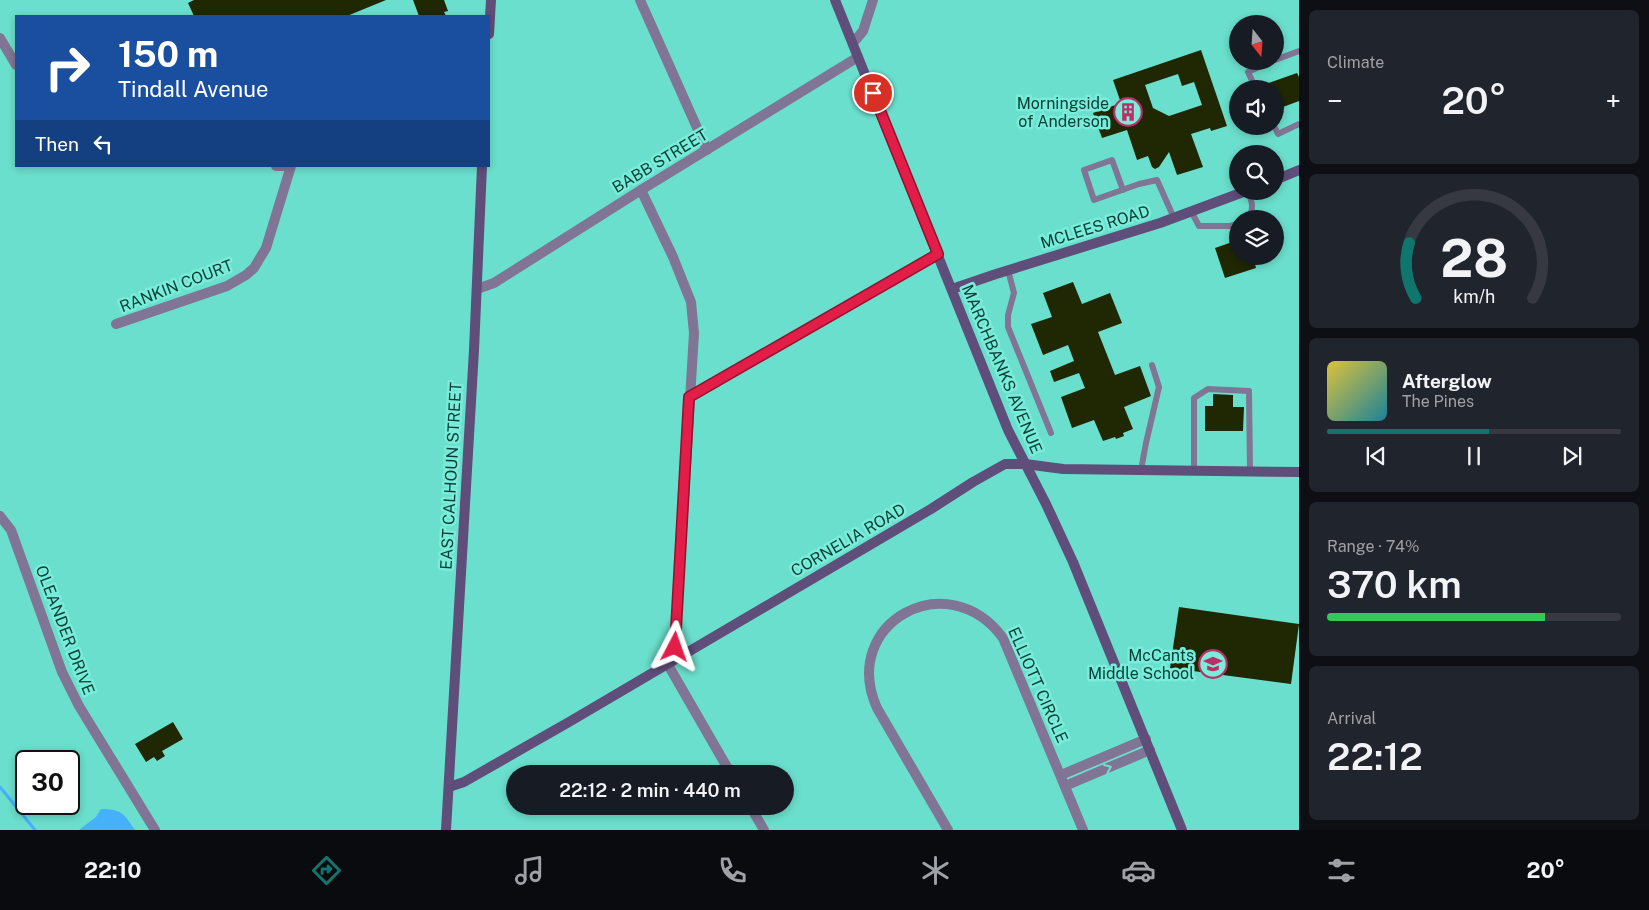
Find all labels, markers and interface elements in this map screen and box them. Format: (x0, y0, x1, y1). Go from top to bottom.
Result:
north arrow (1229, 15, 1284, 70)
map controls (1229, 15, 1284, 265)
text: 150 m (118, 34, 218, 75)
icon: right (35, 35, 100, 100)
text: Climate (1327, 53, 1384, 72)
pin (852, 72, 894, 114)
text: Tindall Avenue (118, 76, 269, 102)
text: 20° (1441, 78, 1507, 123)
icon: arrive (859, 79, 887, 107)
button: sound (1229, 80, 1284, 135)
text: − (1327, 84, 1343, 117)
text: + (1605, 84, 1621, 117)
place label: Morningside of Anderson (1017, 94, 1109, 131)
building icon: Morningside of Anderson (1113, 97, 1143, 127)
street label: BABB STREET (609, 125, 712, 197)
icon: left (89, 130, 117, 158)
text: Then (35, 133, 79, 155)
button: search (1229, 145, 1284, 200)
street label: MCLEES ROAD (1038, 201, 1152, 253)
button: layers (1229, 210, 1284, 265)
text: 28 (1440, 228, 1508, 289)
street label: RANKIN COURT (117, 256, 236, 316)
street label: MARCHBANKS AVENUE (958, 282, 1046, 456)
text: km/h (1453, 286, 1495, 307)
text: Afterglow (1402, 370, 1492, 392)
street label: EAST CALHOUN STREET (437, 381, 465, 570)
text: The Pines (1402, 392, 1474, 411)
icon: previous (1362, 442, 1390, 470)
icon: pause (1460, 442, 1488, 470)
icon: next (1558, 442, 1586, 470)
street label: CORNELIA ROAD (787, 500, 909, 580)
text: Range · 74% (1327, 537, 1419, 556)
text: 370 km (1327, 562, 1462, 607)
street label: OLEANDER DRIVE (32, 563, 98, 697)
position arrow (648, 620, 700, 672)
street label: ELLIOTT CIRCLE (1004, 624, 1072, 746)
place label: McCants Middle School (1088, 646, 1194, 683)
school or university icon: McCants Middle School (1198, 649, 1228, 679)
text: Arrival (1327, 709, 1376, 728)
text: 22:12 (1327, 734, 1423, 779)
speed limit sign: 30 (15, 750, 80, 815)
one-way arrow (1103, 764, 1112, 774)
text: 22:12 · 2 min · 440 m (559, 779, 741, 801)
icon: directions (309, 853, 344, 888)
icon: music (512, 853, 547, 888)
icon: phone (715, 853, 750, 888)
icon: climate (918, 853, 953, 888)
icon: car (1121, 853, 1156, 888)
icon: filters (1324, 853, 1359, 888)
text: 22:10 (84, 857, 141, 883)
text: 20° (1526, 857, 1565, 883)

